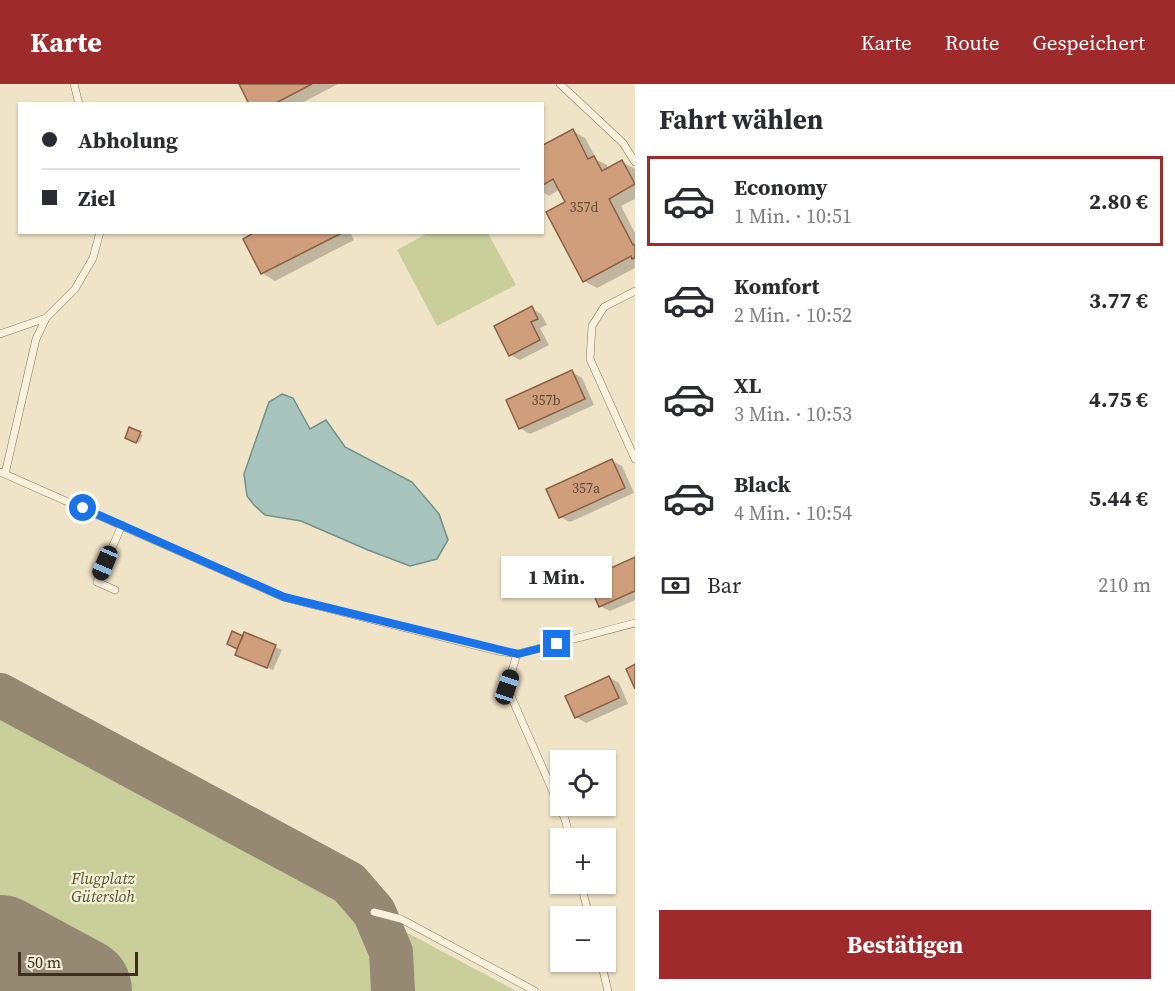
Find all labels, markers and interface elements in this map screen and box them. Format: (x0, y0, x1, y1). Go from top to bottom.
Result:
text: Karte (30, 23, 102, 61)
text: Karte (861, 28, 912, 57)
text: Route (945, 28, 999, 57)
text: Gespeichert (1032, 28, 1145, 57)
text: Fahrt wählen (659, 101, 823, 138)
text: Abholung (78, 125, 178, 155)
text: Economy (734, 172, 828, 202)
icon: car (662, 174, 716, 228)
text: Ziel (78, 183, 116, 213)
text: 2.80 € (1089, 186, 1148, 216)
house number: 357d (570, 197, 599, 217)
text: 1 Min. · 10:51 (734, 202, 852, 230)
text: Komfort (734, 271, 819, 301)
icon: car (662, 273, 716, 327)
text: 3.77 € (1089, 285, 1148, 315)
text: 2 Min. · 10:52 (734, 301, 852, 329)
text: XL (734, 370, 761, 400)
icon: car (662, 372, 716, 426)
text: 4.75 € (1089, 384, 1148, 414)
house number: 357b (531, 390, 561, 410)
text: 3 Min. · 10:53 (734, 400, 852, 428)
text: Black (734, 469, 791, 499)
icon: car (662, 471, 716, 525)
house number: 357a (572, 478, 601, 498)
text: 5.44 € (1089, 483, 1148, 513)
route start (69, 494, 96, 521)
text: 4 Min. · 10:54 (734, 499, 852, 527)
car (90, 543, 120, 583)
callout: 1 Min. (502, 557, 612, 599)
text: 1 Min. (528, 563, 585, 591)
icon: cash (659, 569, 692, 602)
text: Bar (707, 570, 741, 600)
text: 210 m (1098, 571, 1151, 599)
route end (543, 630, 570, 657)
car (493, 667, 521, 707)
map controls (550, 750, 616, 972)
button: locate (550, 750, 616, 816)
button: + (550, 828, 616, 894)
park label: Flugplatz Gütersloh (70, 867, 135, 907)
button: − (550, 906, 616, 972)
button: Bestätigen (659, 910, 1151, 979)
scale bar (18, 949, 138, 976)
text: 50 m (27, 951, 61, 973)

